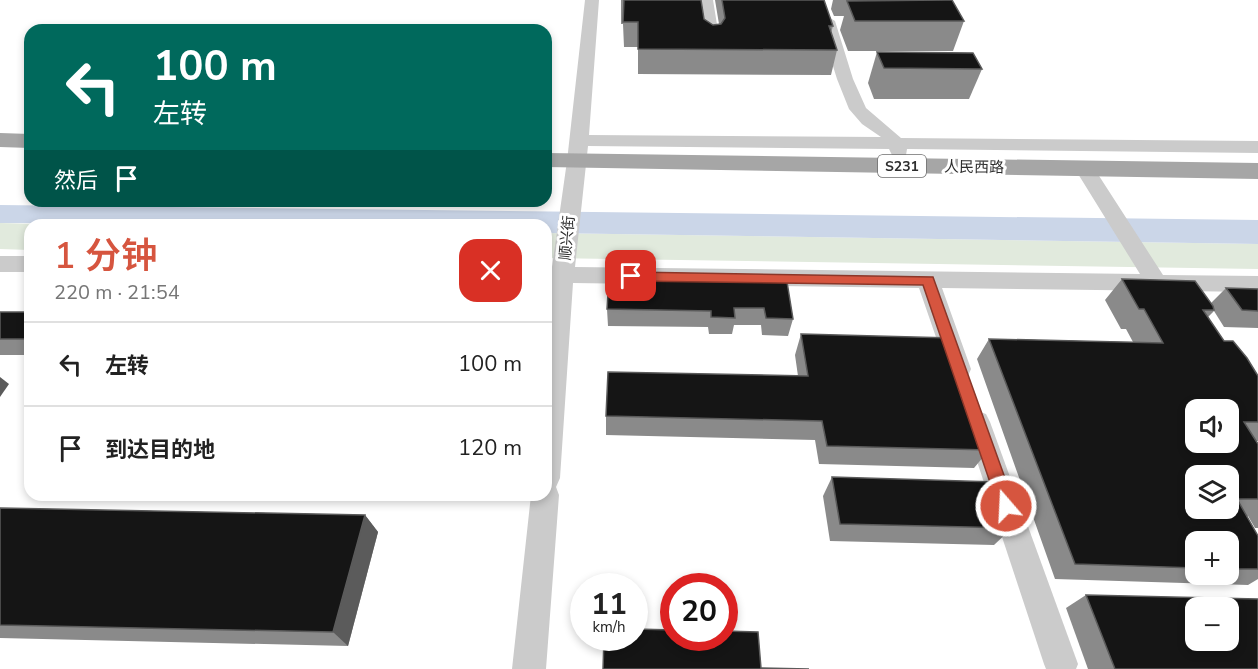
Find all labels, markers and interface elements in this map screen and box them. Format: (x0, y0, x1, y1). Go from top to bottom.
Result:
text: 100 m (153, 38, 277, 95)
icon: left (54, 48, 132, 126)
text: 左转 (153, 96, 207, 133)
road number: S231 (878, 155, 926, 177)
street label: 人民西路 (944, 156, 1004, 178)
icon: arrive (110, 162, 143, 195)
text: 然后 (54, 166, 98, 196)
street label: 顺兴街 (555, 215, 579, 261)
text: 1 分钟 (54, 232, 157, 281)
button: close (459, 239, 522, 302)
pin (605, 250, 656, 301)
icon: arrive (614, 259, 647, 292)
text: 220 m · 21:54 (54, 279, 180, 306)
icon: left (54, 348, 87, 381)
text: 100 m (458, 349, 522, 379)
text: 左转 (105, 351, 149, 381)
map controls (1185, 399, 1239, 651)
button: sound (1185, 399, 1239, 453)
icon: arrive (54, 432, 87, 465)
text: 120 m (458, 433, 522, 463)
text: 到达目的地 (105, 435, 215, 465)
button: layers (1185, 465, 1239, 519)
position arrow (974, 474, 1038, 538)
button: + (1185, 531, 1239, 585)
speed limit sign: 20 (660, 573, 738, 651)
text: 11 (591, 584, 627, 625)
button: − (1185, 597, 1239, 651)
text: km/h (592, 617, 626, 637)

